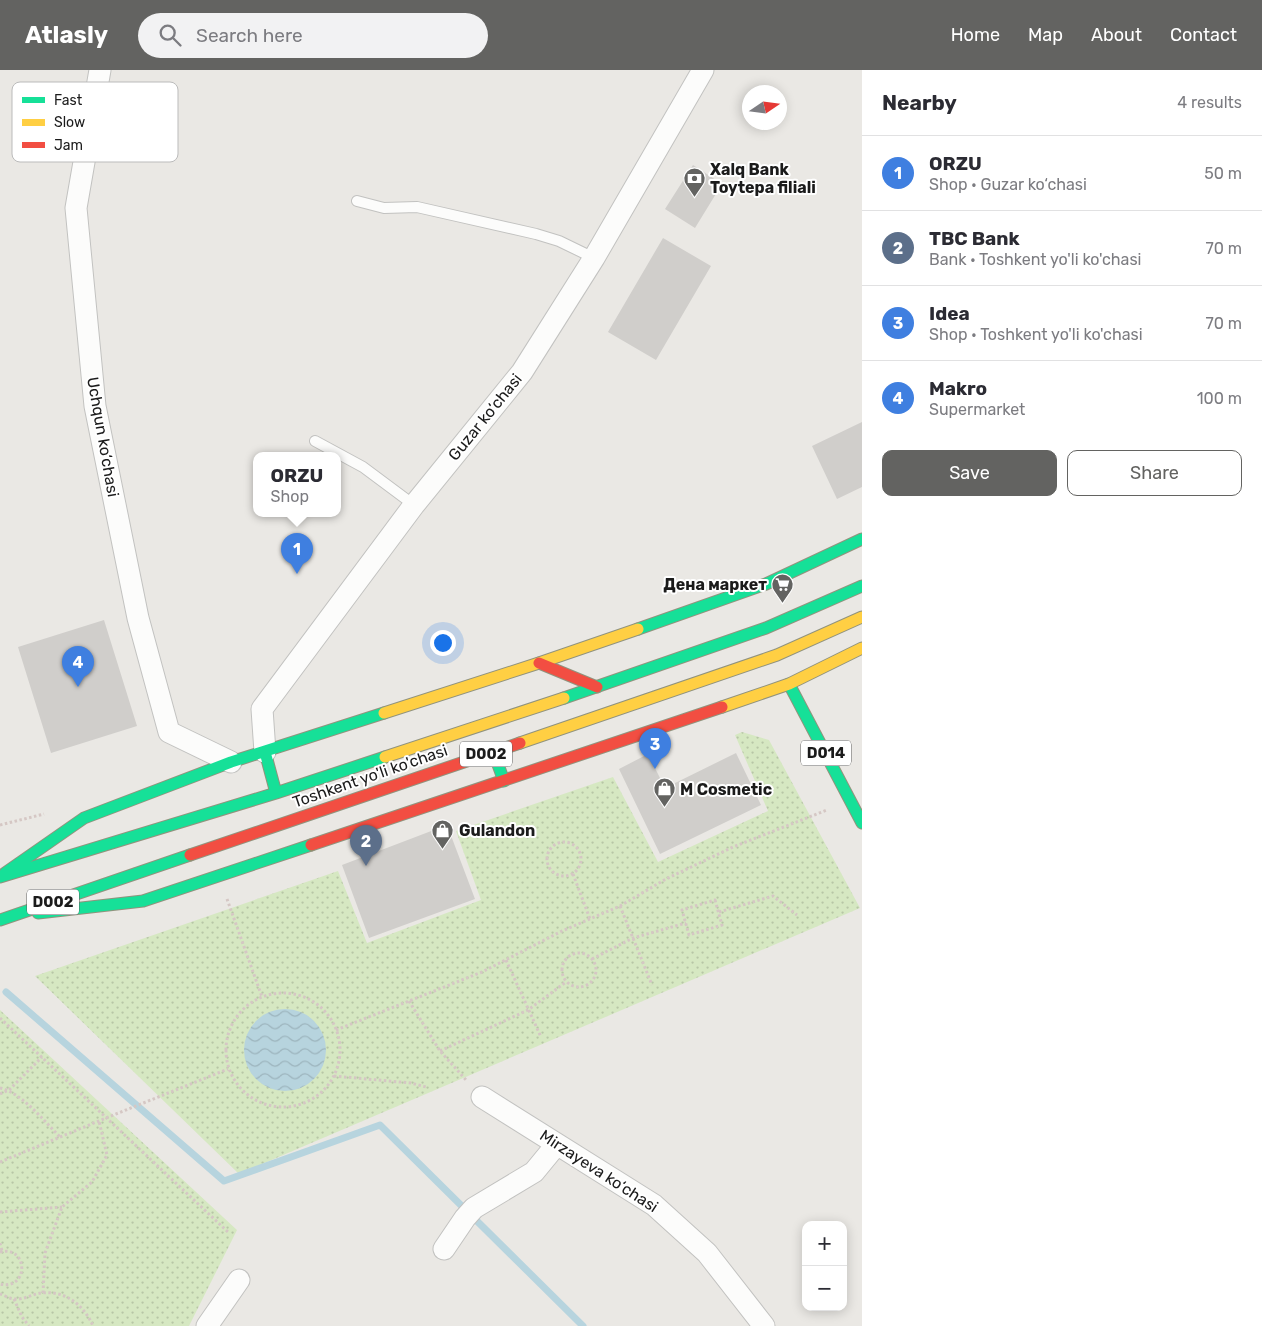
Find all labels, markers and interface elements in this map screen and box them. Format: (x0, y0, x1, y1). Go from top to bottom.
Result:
search box (138, 13, 488, 58)
text: Atlasly (25, 21, 108, 49)
icon: search (156, 21, 184, 49)
text: Search here (196, 24, 303, 47)
text: Home (951, 24, 1000, 46)
text: Map (1028, 24, 1063, 46)
text: About (1091, 24, 1142, 46)
text: Contact (1170, 24, 1237, 46)
legend (12, 82, 178, 162)
north arrow (742, 85, 787, 130)
text: Nearby (882, 90, 957, 115)
text: Fast (54, 92, 83, 109)
text: 4 results (1177, 93, 1242, 112)
text: Slow (54, 114, 85, 131)
text: Jam (54, 137, 83, 154)
text: ORZU (929, 152, 982, 175)
place label: Xalq Bank Toytepa filiali (710, 160, 816, 197)
text: 1 (894, 164, 902, 183)
text: 50 m (1204, 164, 1242, 183)
bank icon: Xalq Bank Toytepa filiali (682, 166, 706, 197)
text: Shop · Guzar ko‘chasi (929, 175, 1087, 194)
text: TBC Bank (929, 227, 1020, 250)
text: 2 (893, 239, 903, 258)
text: 70 m (1205, 239, 1242, 258)
text: Bank · Toshkent yo'li ko'chasi (929, 250, 1141, 269)
text: Idea (929, 302, 970, 325)
text: 3 (893, 314, 903, 333)
text: 70 m (1205, 314, 1242, 333)
text: Shop · Toshkent yo'li ko'chasi (929, 325, 1143, 344)
street label: Guzar ko‘chasi (444, 370, 526, 464)
street label: Uchqun ko‘chasi (83, 375, 123, 499)
text: Makro (929, 377, 987, 400)
text: 4 (893, 389, 903, 408)
text: 100 m (1197, 389, 1242, 408)
text: Supermarket (929, 400, 1025, 419)
button: Save (882, 450, 1057, 496)
button: Share (1067, 450, 1242, 496)
popup (253, 452, 341, 517)
text: ORZU (271, 464, 323, 487)
text: Shop (271, 487, 309, 506)
pin: 1 (281, 533, 313, 574)
supermarket icon: Дена маркет (771, 572, 795, 603)
place label: Дена маркет (663, 575, 767, 594)
your location (430, 630, 456, 656)
pin: 4 (62, 646, 94, 687)
pin: 3 (639, 728, 671, 769)
road number: D014 (801, 740, 851, 766)
street label: Toshkent yo'li ko'chasi (290, 741, 450, 811)
road number: D002 (460, 742, 512, 766)
shop icon: M Cosmetic (652, 777, 676, 808)
place label: M Cosmetic (680, 780, 772, 799)
shop icon: Gulandon (431, 818, 455, 849)
place label: Gulandon (459, 821, 535, 840)
pin: 2 (350, 825, 382, 866)
road number: D002 (27, 890, 79, 914)
street label: Mirzayeva ko‘chasi (536, 1126, 662, 1216)
map controls (802, 1221, 847, 1311)
button: + (802, 1221, 847, 1266)
button: − (802, 1266, 847, 1311)

